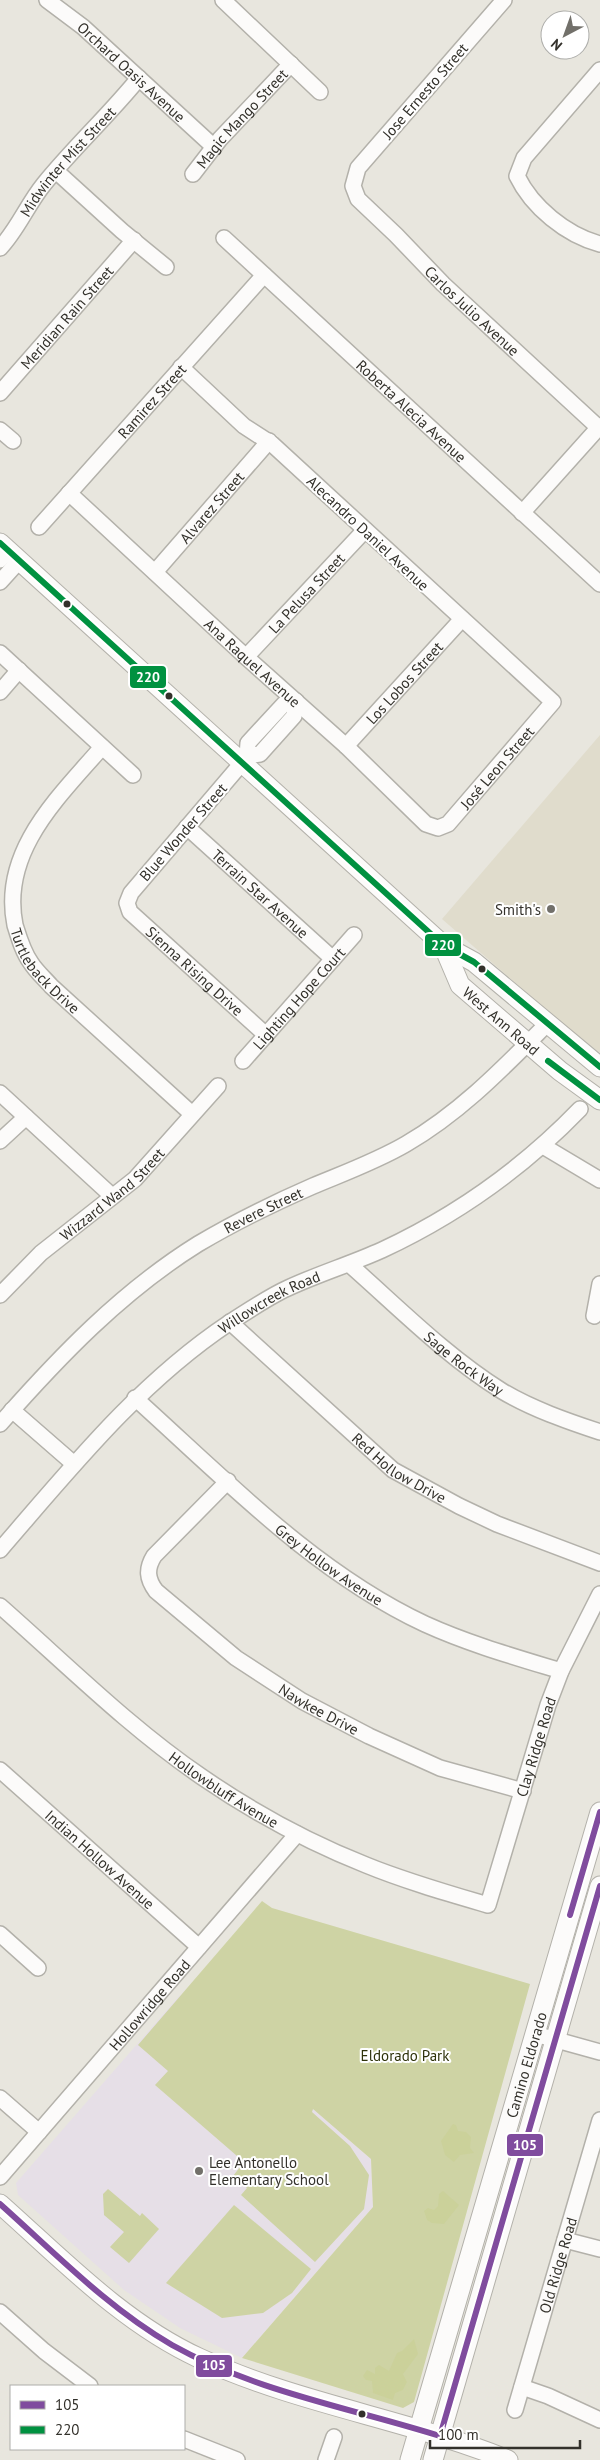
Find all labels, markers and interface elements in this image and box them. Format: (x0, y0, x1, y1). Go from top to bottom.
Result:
north arrow (540, 10, 590, 60)
street label: Orchard Oasis Avenue (74, 17, 190, 126)
text: N (547, 35, 566, 55)
street label: Jose Ernesto Street (378, 39, 472, 144)
street label: Magic Mango Street (192, 64, 291, 172)
street label: Midwinter Mist Street (15, 102, 119, 220)
street label: Meridian Rain Street (16, 261, 117, 373)
street label: Carlos Julio Avenue (421, 262, 524, 360)
street label: Roberta Alecia Avenue (353, 355, 471, 466)
street label: Ramirez Street (113, 360, 190, 442)
street label: Alvarez Street (175, 467, 248, 547)
street label: Alecandro Daniel Avenue (303, 471, 433, 595)
street label: La Pelusa Street (264, 549, 348, 637)
unlabelled marker (62, 599, 72, 609)
street label: Ana Raquel Avenue (201, 614, 305, 711)
street label: Los Lobos Street (362, 637, 446, 728)
line badge: 220 (129, 665, 167, 689)
text: 220 (136, 668, 160, 686)
unlabelled marker (164, 691, 174, 701)
street label: José Leon Street (455, 722, 538, 814)
street label: Blue Wonder Street (135, 779, 231, 885)
street label: Terrain Star Avenue (208, 845, 313, 942)
place label: Smith's (495, 900, 541, 919)
marker: Smith's (545, 903, 557, 915)
street label: Sienna Rising Drive (142, 922, 248, 1020)
street label: Turtleback Drive (7, 925, 84, 1017)
line badge: 220 (424, 933, 462, 957)
text: 220 (431, 936, 455, 954)
street label: Lighting Hope Court (248, 943, 349, 1053)
unlabelled marker (477, 964, 487, 974)
street label: West Ann Road (459, 982, 544, 1059)
street label: Wizzard Wand Street (56, 1144, 168, 1244)
street label: Revere Street (220, 1182, 305, 1237)
street label: Willowcreek Road (214, 1266, 322, 1337)
street label: Sage Rock Way (421, 1327, 507, 1399)
street label: Red Hollow Drive (348, 1428, 450, 1507)
street label: Grey Hollow Avenue (272, 1519, 386, 1609)
street label: Nawkee Drive (275, 1679, 362, 1739)
street label: Clay Ridge Road (512, 1694, 560, 1799)
street label: Hollowbluff Avenue (165, 1747, 282, 1832)
street label: Indian Hollow Avenue (41, 1805, 159, 1913)
street label: Hollowridge Road (105, 1955, 194, 2054)
street label: Camino Eldorado (501, 2009, 550, 2120)
park label: Eldorado Park (361, 2046, 450, 2065)
line badge: 105 (506, 2133, 544, 2157)
text: 105 (513, 2136, 537, 2154)
place label: Lee Antonello Elementary School (209, 2153, 329, 2189)
marker: Lee Antonello Elementary School (193, 2165, 205, 2177)
street label: Old Ridge Road (534, 2215, 581, 2315)
line badge: 105 (195, 2354, 233, 2378)
text: 105 (202, 2356, 226, 2374)
legend (10, 2385, 185, 2450)
text: 105 (55, 2395, 80, 2414)
unlabelled marker (357, 2409, 367, 2419)
scale bar (430, 2418, 580, 2450)
text: 220 (55, 2420, 80, 2439)
text: 100 m (438, 2425, 479, 2444)

